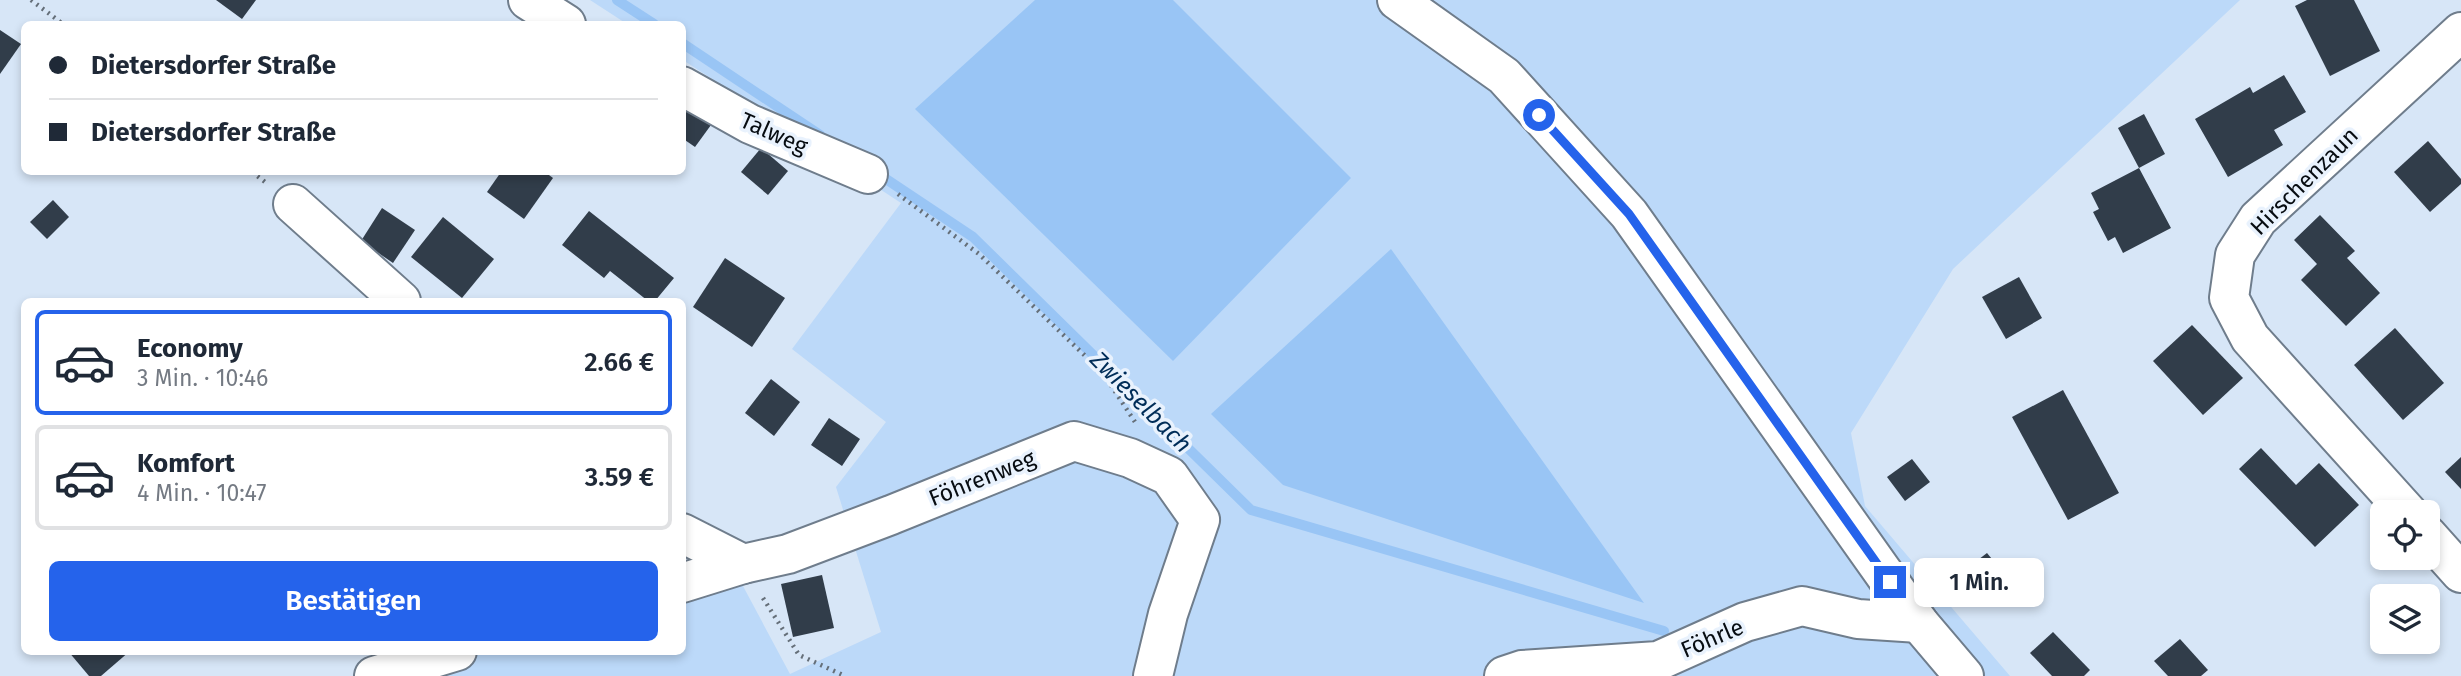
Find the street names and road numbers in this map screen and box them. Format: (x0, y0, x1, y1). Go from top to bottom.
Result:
street label: Talweg (736, 106, 812, 160)
street label: Hirschenzaun (2244, 121, 2364, 241)
street label: Föhrenweg (925, 444, 1039, 512)
street label: Föhrle (1676, 612, 1748, 664)

